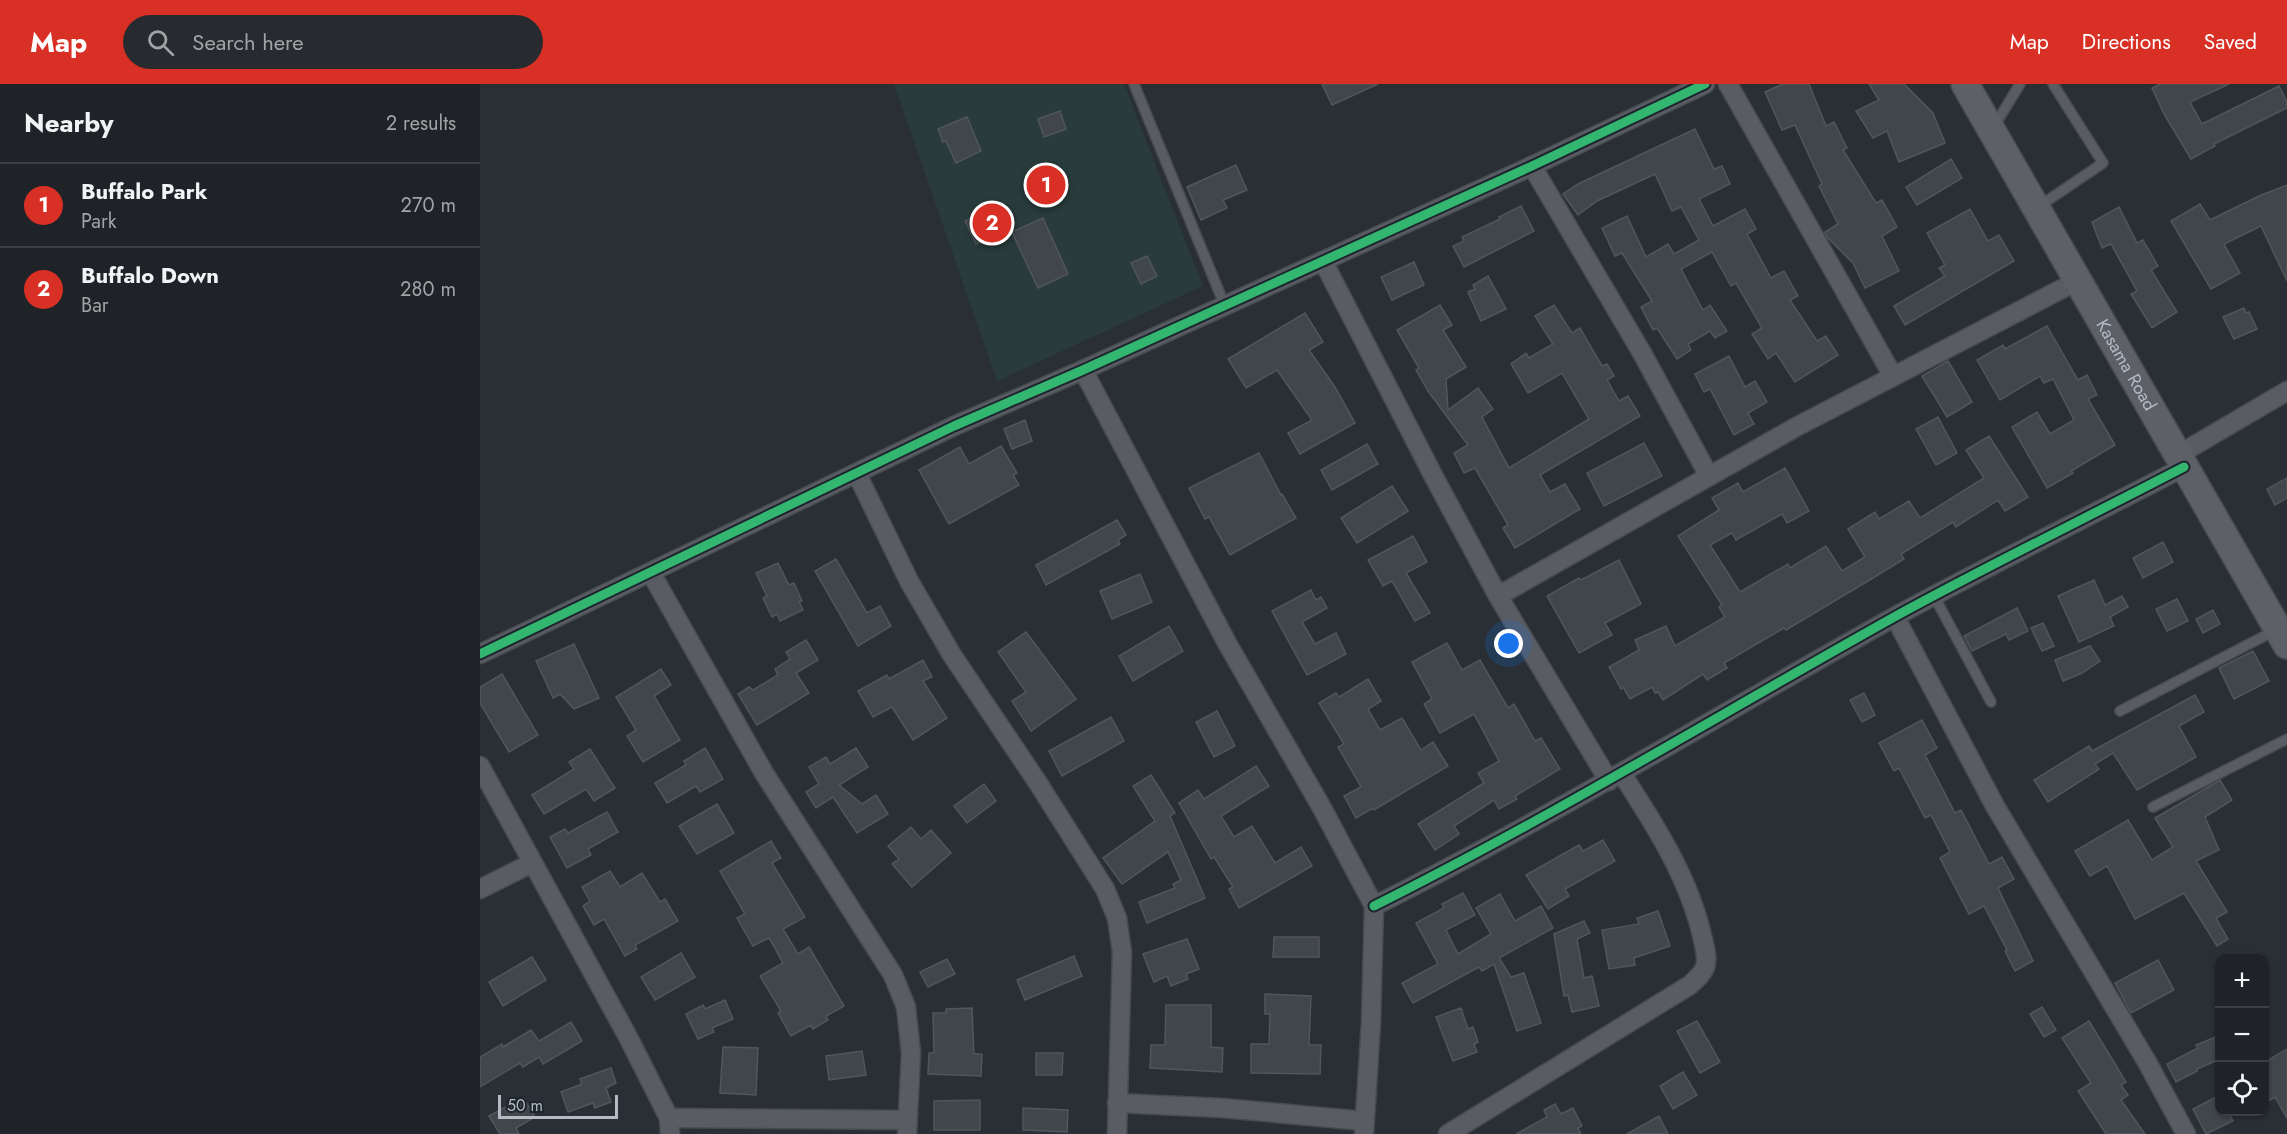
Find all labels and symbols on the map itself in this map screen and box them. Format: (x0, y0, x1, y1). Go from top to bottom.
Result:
pin: 1 (1026, 162, 1066, 208)
pin: 2 (972, 200, 1012, 246)
street label: Kasama Road (2090, 314, 2163, 416)
your location (1494, 629, 1523, 658)
scale bar (498, 1092, 618, 1120)

